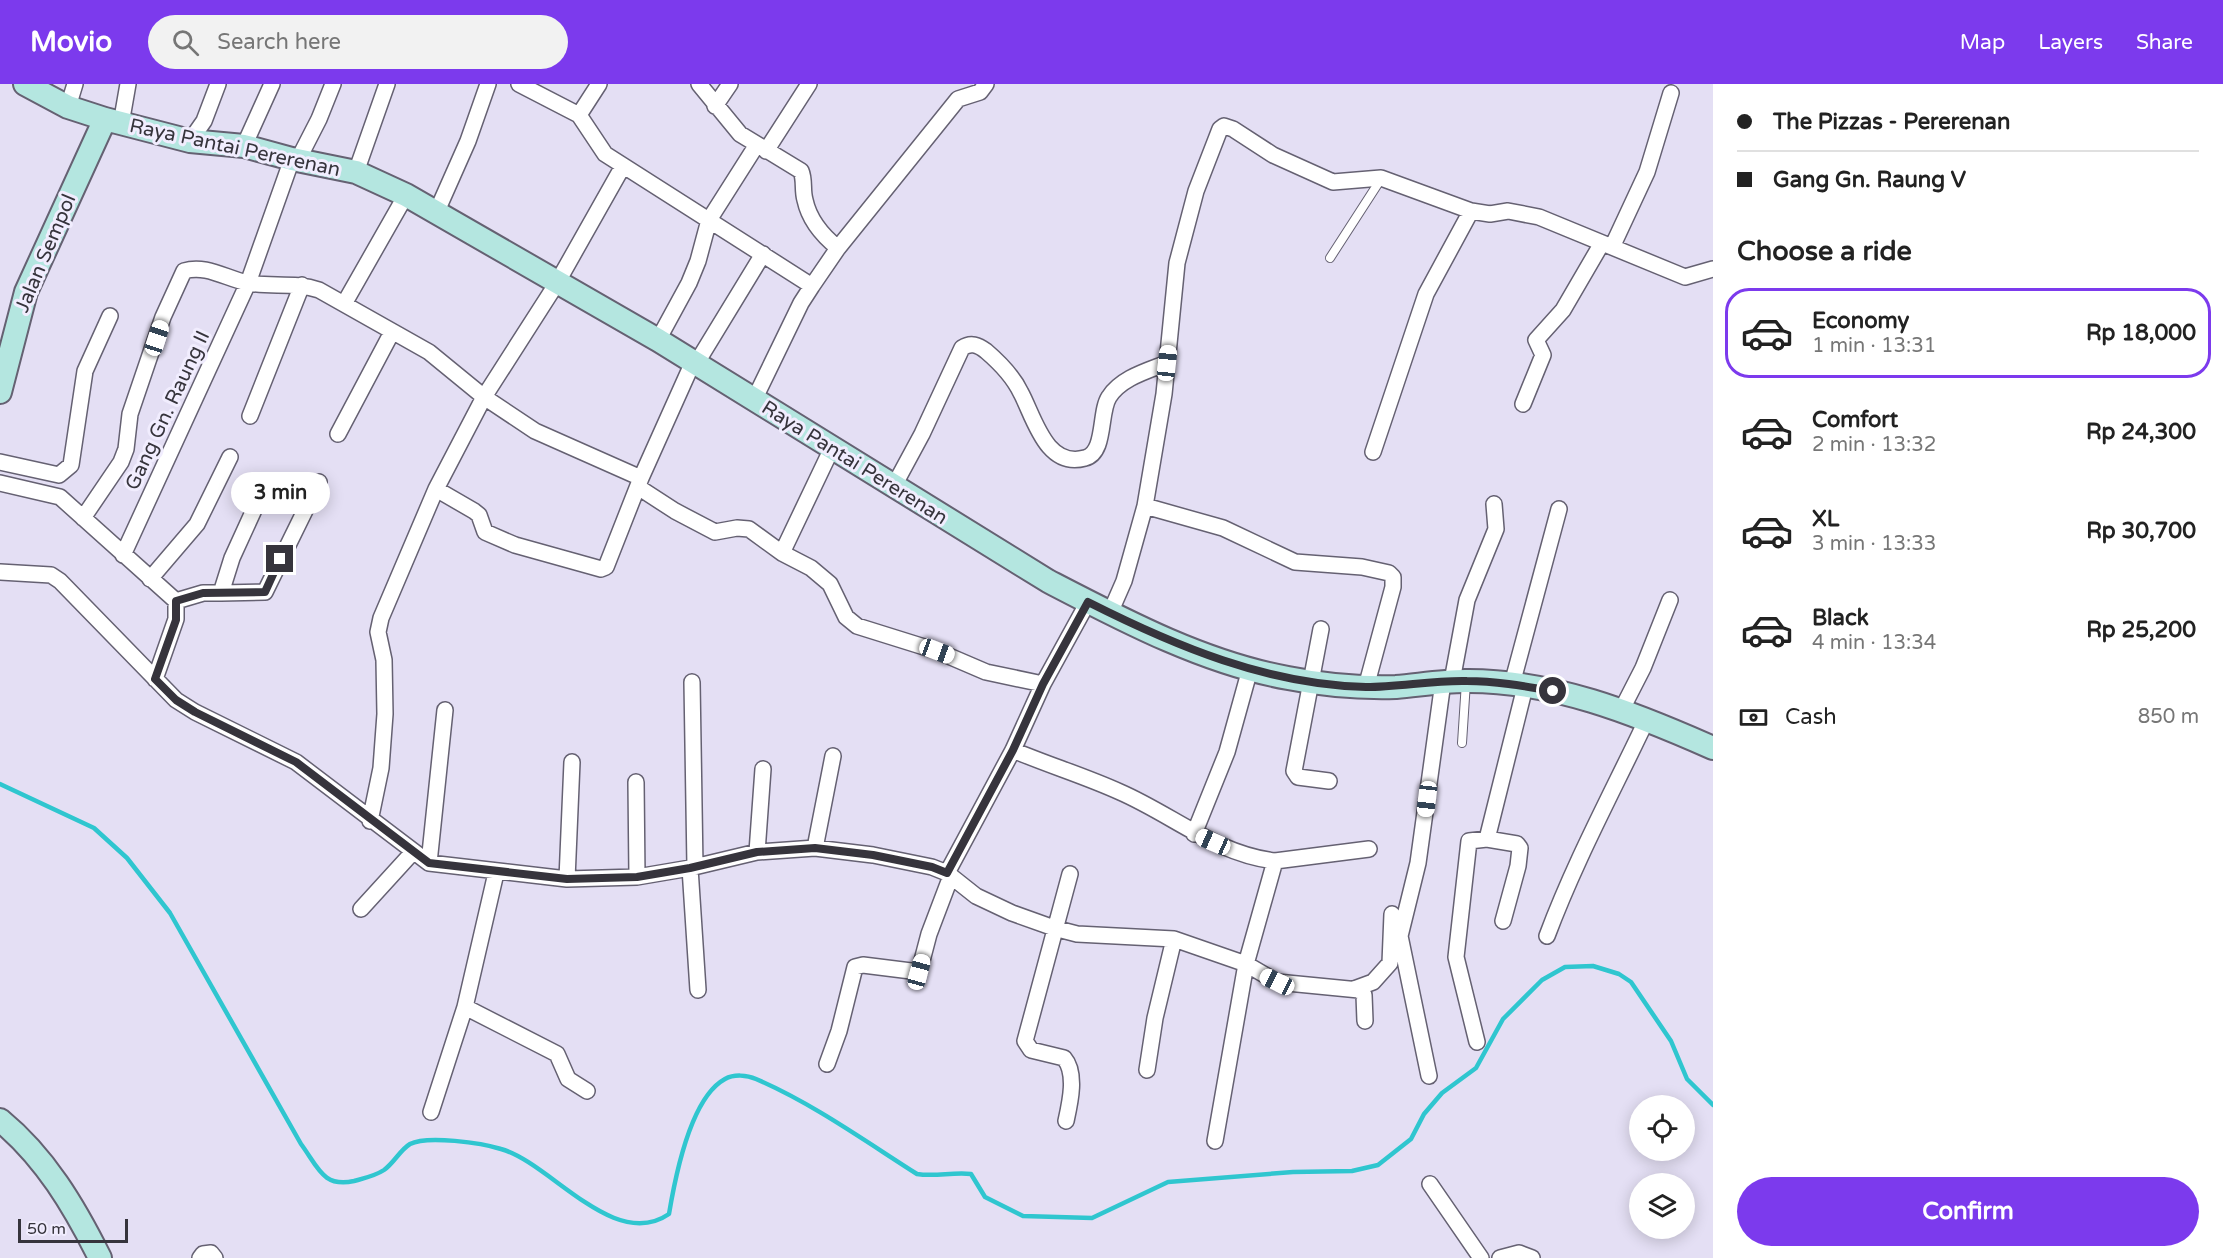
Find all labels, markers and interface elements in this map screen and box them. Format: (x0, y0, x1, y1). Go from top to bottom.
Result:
search box (148, 15, 568, 69)
text: Movio (30, 25, 112, 59)
icon: search (169, 26, 202, 59)
text: Search here (217, 29, 341, 55)
text: Map (1960, 30, 2005, 55)
text: Layers (2038, 30, 2103, 55)
text: Share (2136, 30, 2193, 55)
text: The Pizzas - Pererenan (1773, 109, 2010, 135)
street label: Raya Pantai Pererenan (127, 114, 342, 182)
text: Gang Gn. Raung V (1773, 167, 1966, 193)
street label: Jalan Sempol (10, 191, 82, 316)
text: Choose a ride (1737, 235, 1912, 268)
icon: car (1740, 306, 1794, 360)
text: Economy (1812, 308, 1909, 334)
car (143, 318, 171, 358)
text: Rp 18,000 (2086, 320, 2196, 346)
street label: Gang Gn. Raung II (120, 327, 215, 494)
text: 1 min · 13:31 (1812, 334, 1936, 358)
car (1156, 344, 1178, 382)
street label: Raya Pantai Pererenan (757, 396, 952, 530)
icon: car (1740, 405, 1794, 459)
text: Comfort (1812, 407, 1898, 433)
text: Rp 24,300 (2086, 419, 2196, 445)
text: 2 min · 13:32 (1812, 433, 1936, 457)
callout: 3 min (230, 472, 330, 514)
text: 3 min (254, 481, 307, 505)
icon: car (1740, 504, 1794, 558)
text: XL (1812, 506, 1839, 532)
text: Rp 30,700 (2086, 518, 2196, 544)
text: 3 min · 13:33 (1812, 532, 1936, 556)
route end (266, 545, 293, 572)
icon: car (1740, 603, 1794, 657)
text: Black (1812, 605, 1869, 631)
text: Rp 25,200 (2086, 617, 2196, 643)
text: 4 min · 13:34 (1812, 631, 1936, 655)
car (917, 636, 957, 666)
route start (1539, 677, 1566, 704)
icon: cash (1737, 701, 1770, 734)
text: Cash (1785, 704, 1837, 730)
text: 850 m (2138, 705, 2199, 729)
car (1416, 780, 1438, 818)
car (1193, 826, 1233, 858)
car (906, 952, 932, 992)
car (1257, 966, 1297, 998)
map controls (1629, 1095, 1695, 1239)
button: locate (1629, 1095, 1695, 1161)
button: layers (1629, 1173, 1695, 1239)
button: Confirm (1737, 1177, 2199, 1246)
scale bar (18, 1216, 128, 1244)
text: 50 m (27, 1219, 66, 1239)

